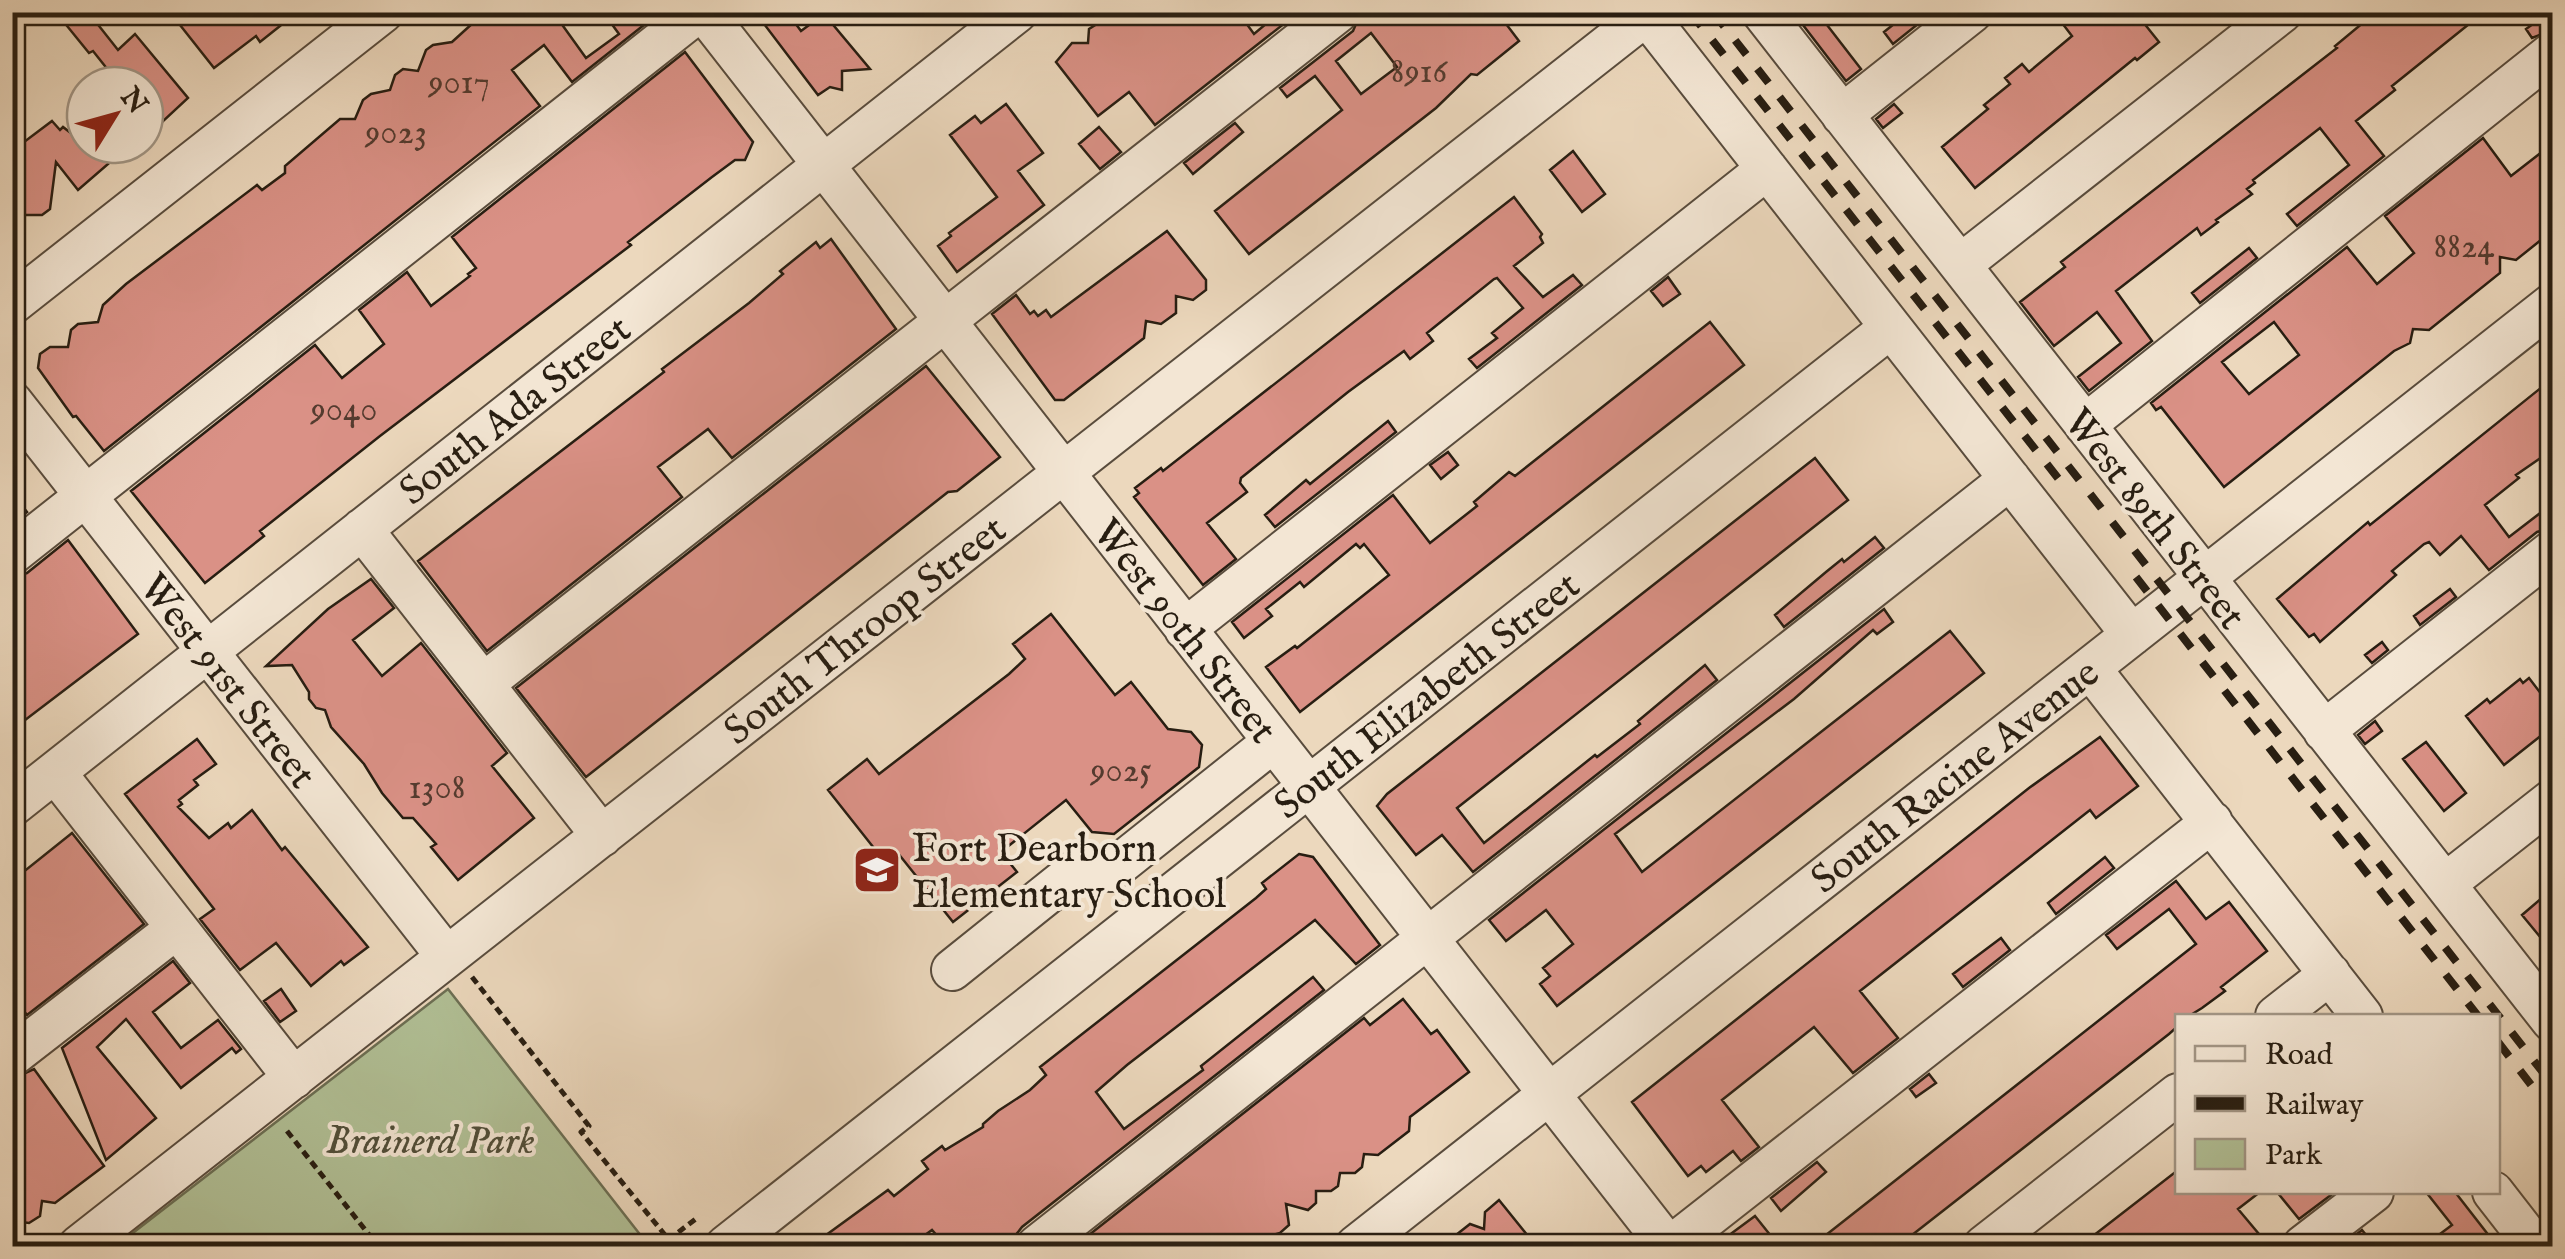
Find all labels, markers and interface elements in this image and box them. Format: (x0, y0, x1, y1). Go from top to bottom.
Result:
house number: 8916 (1391, 50, 1449, 95)
house number: 9017 (427, 61, 490, 106)
north arrow (65, 65, 165, 165)
text: N (111, 80, 154, 122)
house number: 9023 (364, 111, 427, 156)
house number: 8824 (2433, 225, 2495, 270)
street label: South Ada Street (390, 305, 642, 518)
house number: 9040 (310, 388, 377, 433)
street label: West 89th Street (2051, 399, 2256, 641)
street label: South Throop Street (715, 506, 1018, 758)
street label: West 90th Street (1080, 510, 1287, 755)
street label: South Elizabeth Street (1265, 561, 1591, 832)
street label: West 91st Street (126, 564, 326, 800)
street label: South Racine Avenue (1802, 649, 2111, 906)
house number: 9025 (1089, 749, 1152, 794)
house number: 1308 (408, 766, 466, 811)
place label: Fort Dearborn Elementary School (912, 825, 1226, 922)
school or university icon: Fort Dearborn Elementary School (851, 844, 903, 896)
legend (2175, 1014, 2500, 1194)
text: Road (2265, 1037, 2334, 1075)
text: Railway (2265, 1087, 2364, 1125)
park label: Brainerd Park (326, 1117, 534, 1168)
text: Park (2265, 1137, 2323, 1175)

